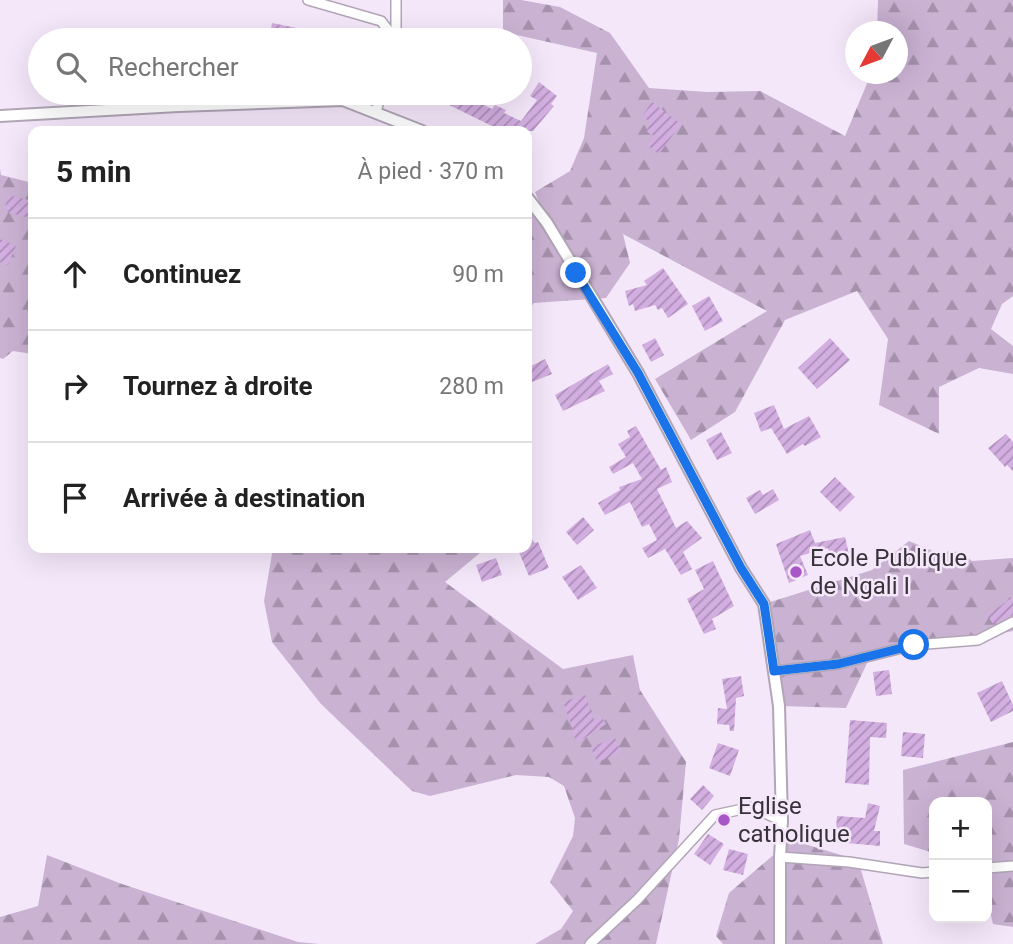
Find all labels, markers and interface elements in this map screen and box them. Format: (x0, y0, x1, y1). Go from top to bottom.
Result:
north arrow (845, 21, 908, 84)
search box (28, 28, 532, 105)
icon: search (52, 48, 90, 86)
text: Rechercher (108, 52, 239, 82)
text: 5 min (56, 154, 131, 189)
text: À pied · 370 m (358, 158, 504, 185)
icon: ahead (56, 255, 94, 293)
route end (560, 257, 591, 288)
text: Continuez (123, 259, 241, 289)
text: 90 m (452, 261, 504, 288)
icon: right (56, 367, 94, 405)
text: Tournez à droite (123, 371, 313, 401)
text: 280 m (439, 373, 504, 400)
icon: arrive (56, 479, 94, 517)
text: Arrivée à destination (123, 483, 365, 513)
place label: Ecole Publique de Ngali I (810, 544, 967, 600)
marker: Ecole Publique de Ngali I (788, 564, 804, 580)
route start (898, 629, 929, 660)
place label: Eglise catholique (738, 792, 850, 848)
map controls (929, 797, 992, 923)
button: + (929, 797, 992, 860)
marker: Eglise catholique (716, 812, 732, 828)
button: − (929, 860, 992, 923)

